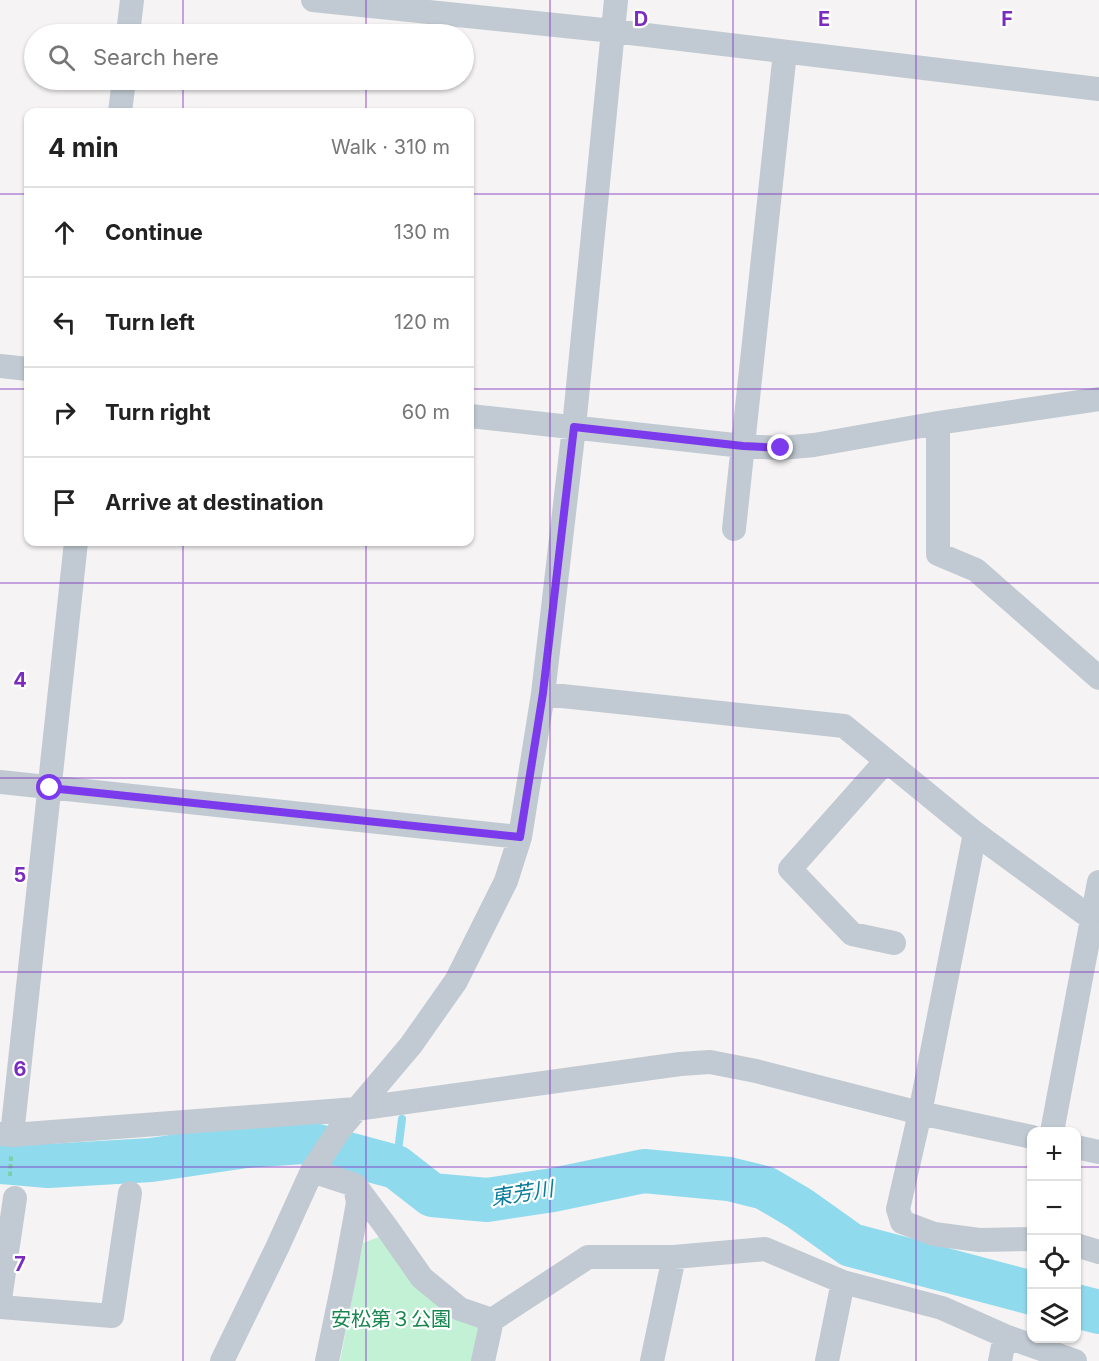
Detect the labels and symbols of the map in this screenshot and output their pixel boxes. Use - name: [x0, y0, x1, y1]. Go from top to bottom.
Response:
- text: D: [634, 7, 648, 31]
- text: E: [818, 7, 830, 31]
- text: F: [1001, 7, 1013, 31]
- route end: [767, 434, 793, 460]
- text: 4: [13, 668, 27, 692]
- route start: [36, 774, 62, 800]
- text: 5: [14, 863, 26, 887]
- text: 6: [14, 1057, 27, 1081]
- water label: 東芳川: [489, 1175, 557, 1210]
- text: 7: [14, 1252, 26, 1276]
- park label: 安松第３公園: [331, 1307, 451, 1331]

